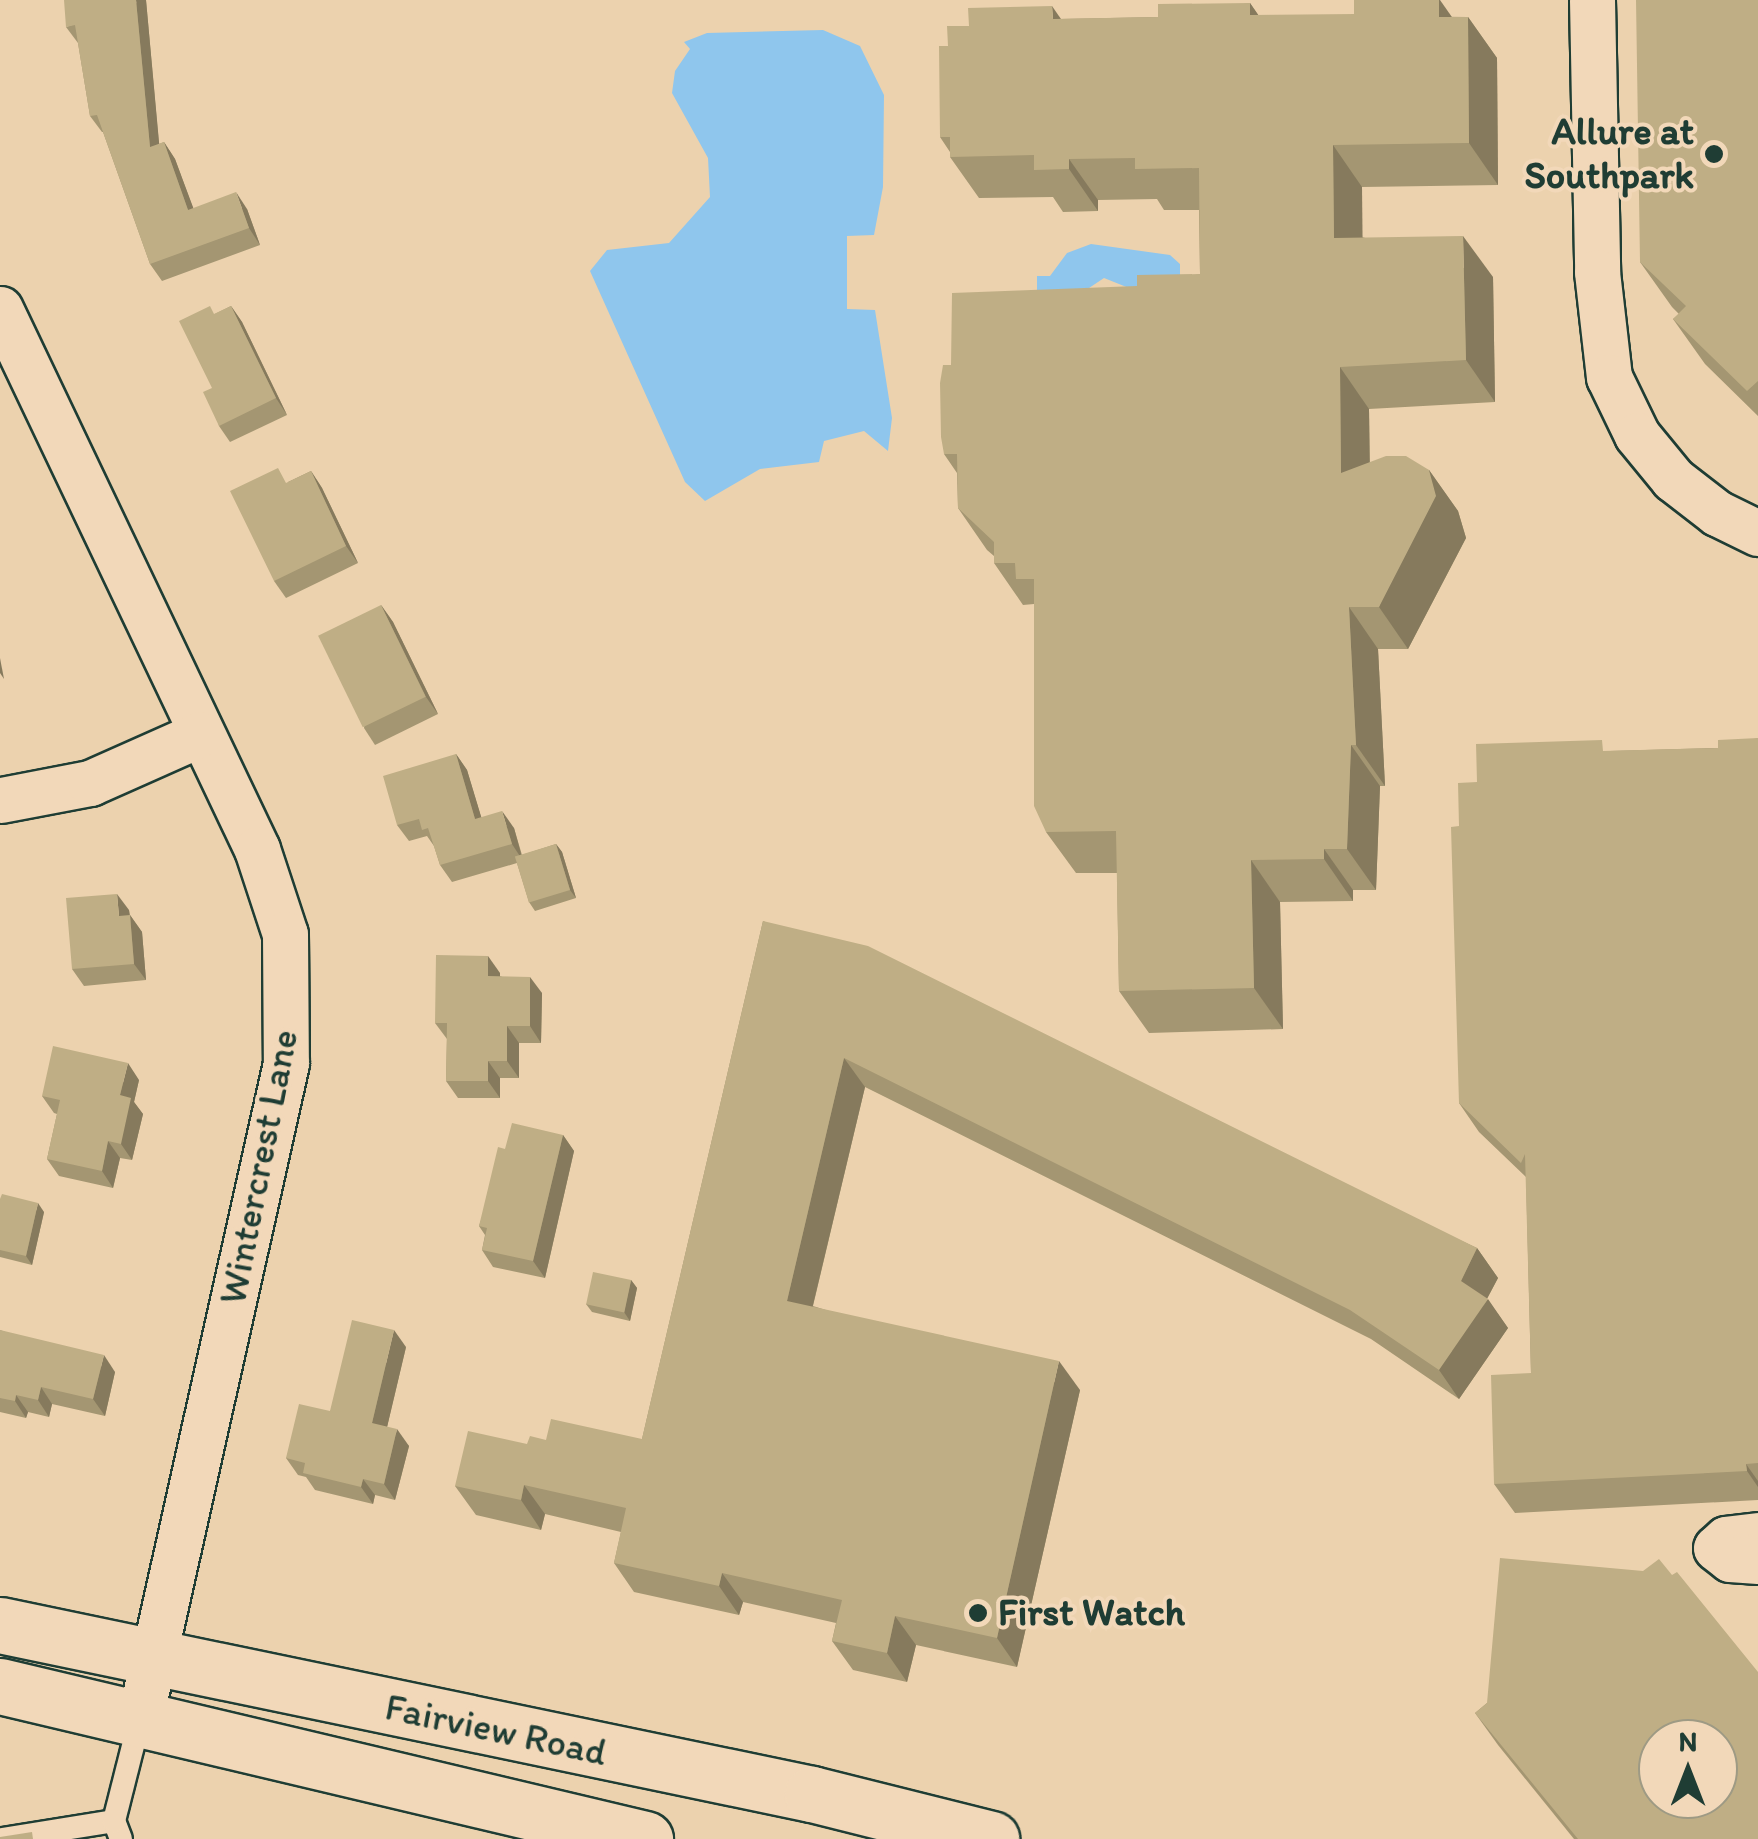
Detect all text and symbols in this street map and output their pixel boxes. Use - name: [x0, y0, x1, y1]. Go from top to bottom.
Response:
- place label: Allure at Southpark: [1524, 109, 1694, 198]
- marker: Allure at Southpark: [1703, 143, 1725, 165]
- street label: Wintercrest Lane: [210, 1025, 308, 1309]
- place label: First Watch: [998, 1590, 1185, 1636]
- marker: First Watch: [967, 1602, 989, 1624]
- street label: Fairview Road: [381, 1684, 611, 1776]
- north arrow: [1638, 1719, 1738, 1819]
- text: N: [1679, 1724, 1697, 1758]

